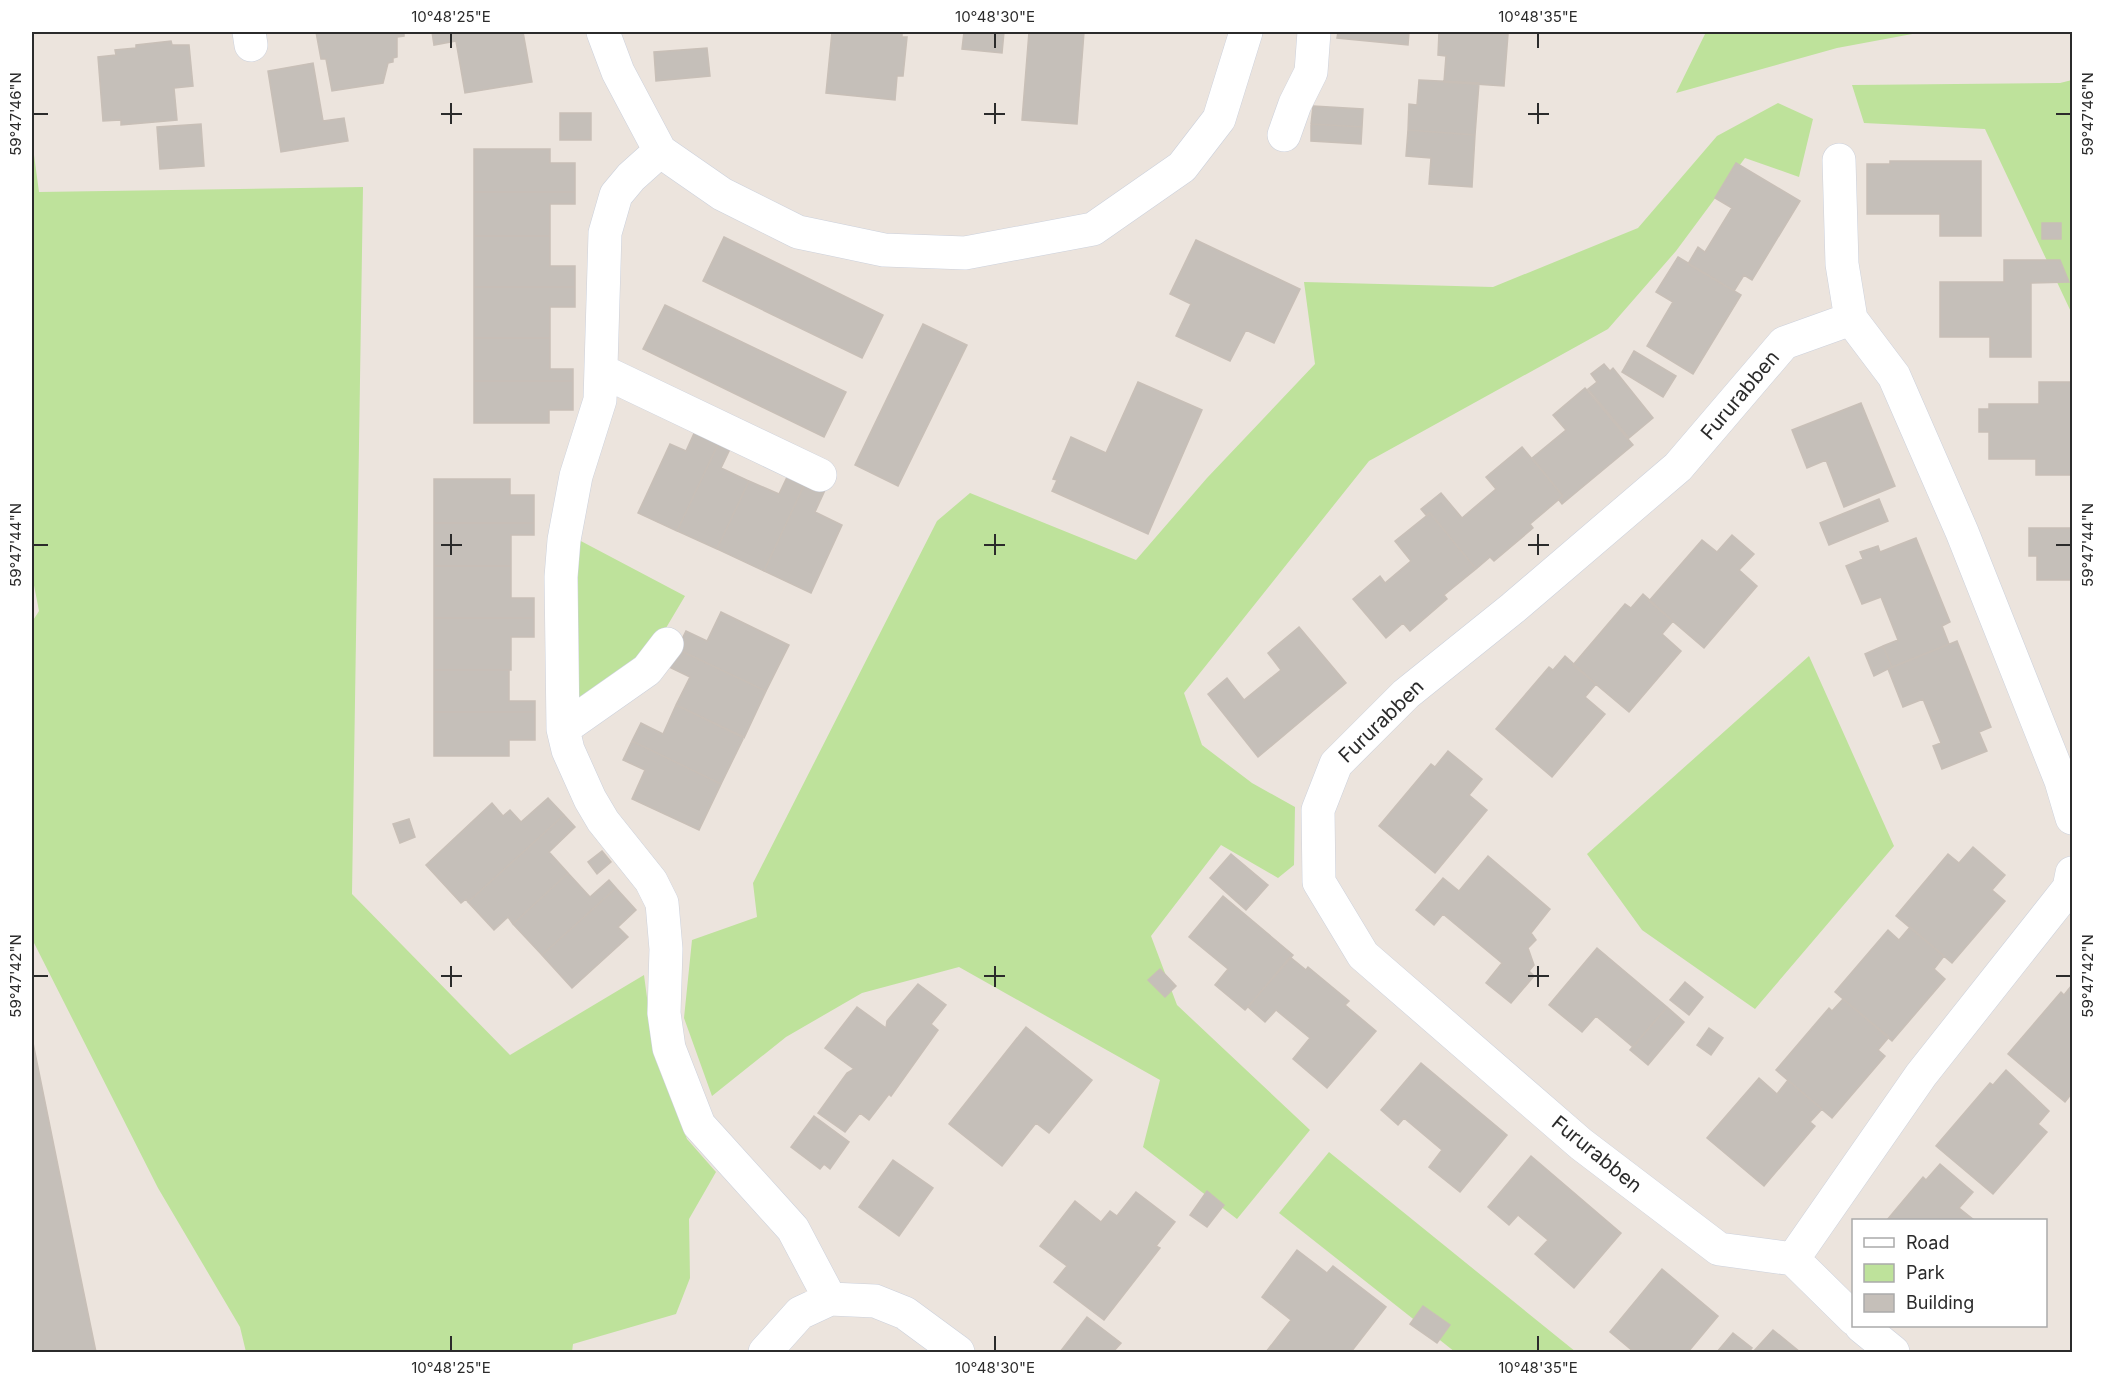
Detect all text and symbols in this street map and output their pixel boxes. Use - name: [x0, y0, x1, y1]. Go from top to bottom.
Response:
- text: 10°48'25"E: [411, 7, 491, 26]
- text: 10°48'30"E: [955, 7, 1035, 26]
- text: 10°48'35"E: [1498, 7, 1578, 26]
- text: 59°47'46"N: [6, 72, 25, 156]
- text: 59°47'46"N: [2078, 72, 2097, 156]
- street label: Fururabben: [1696, 346, 1784, 444]
- text: 59°47'44"N: [6, 503, 25, 587]
- text: 59°47'44"N: [2078, 503, 2097, 587]
- street label: Fururabben: [1333, 674, 1429, 768]
- text: 59°47'42"N: [6, 934, 25, 1018]
- text: 59°47'42"N: [2078, 934, 2097, 1018]
- street label: Fururabben: [1547, 1110, 1647, 1198]
- legend: [1852, 1219, 2047, 1327]
- text: Road: [1906, 1232, 1949, 1253]
- text: Park: [1906, 1262, 1945, 1283]
- text: Building: [1906, 1292, 1974, 1313]
- text: 10°48'25"E: [411, 1358, 491, 1377]
- text: 10°48'30"E: [955, 1358, 1035, 1377]
- text: 10°48'35"E: [1498, 1358, 1578, 1377]

